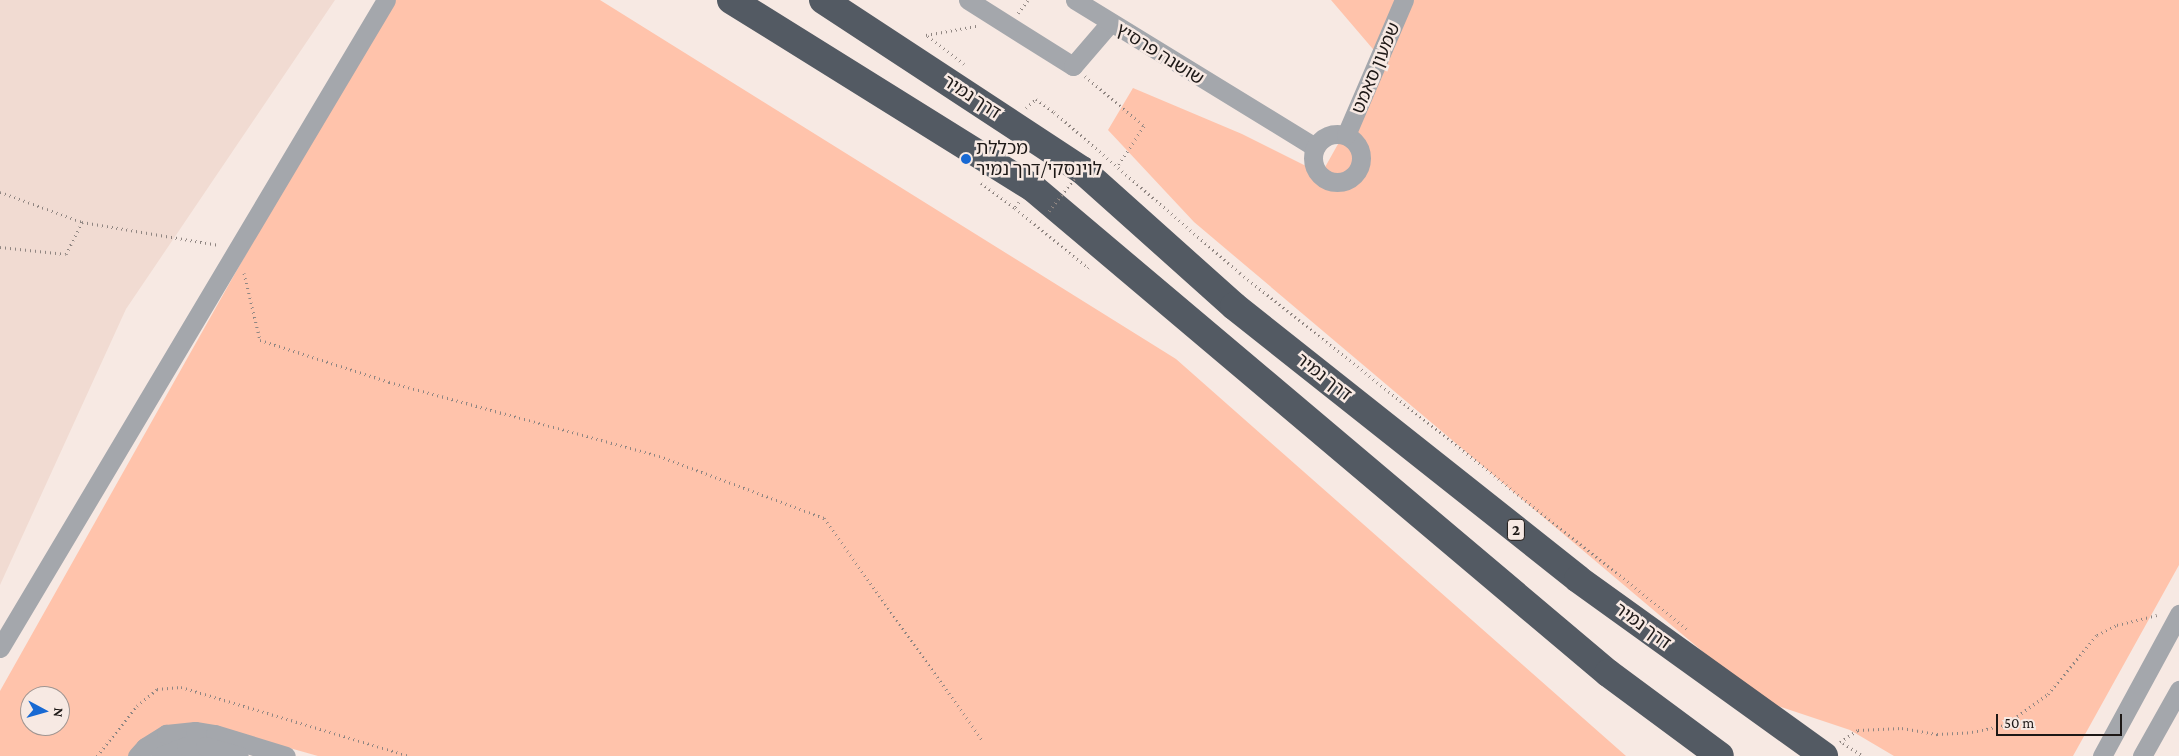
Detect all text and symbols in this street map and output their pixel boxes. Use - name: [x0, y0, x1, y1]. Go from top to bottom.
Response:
- street label: שושנה פרסיץ: [1112, 18, 1208, 90]
- street label: שמעון סאמט: [1347, 19, 1405, 117]
- street label: דרך נמיר: [939, 70, 1005, 124]
- place label: מכללת לוינסקי/דרך נמיר: [976, 138, 1102, 180]
- marker: מכללת לוינסקי/דרך נמיר: [960, 153, 972, 165]
- street label: דרך נמיר: [1292, 349, 1356, 405]
- road number: 2: [1506, 516, 1526, 544]
- street label: דרך נמיר: [1611, 598, 1675, 654]
- north arrow: [20, 686, 70, 736]
- scale bar: [1999, 704, 2125, 736]
- text: N: [50, 707, 67, 718]
- text: 50 m: [2004, 715, 2034, 731]

